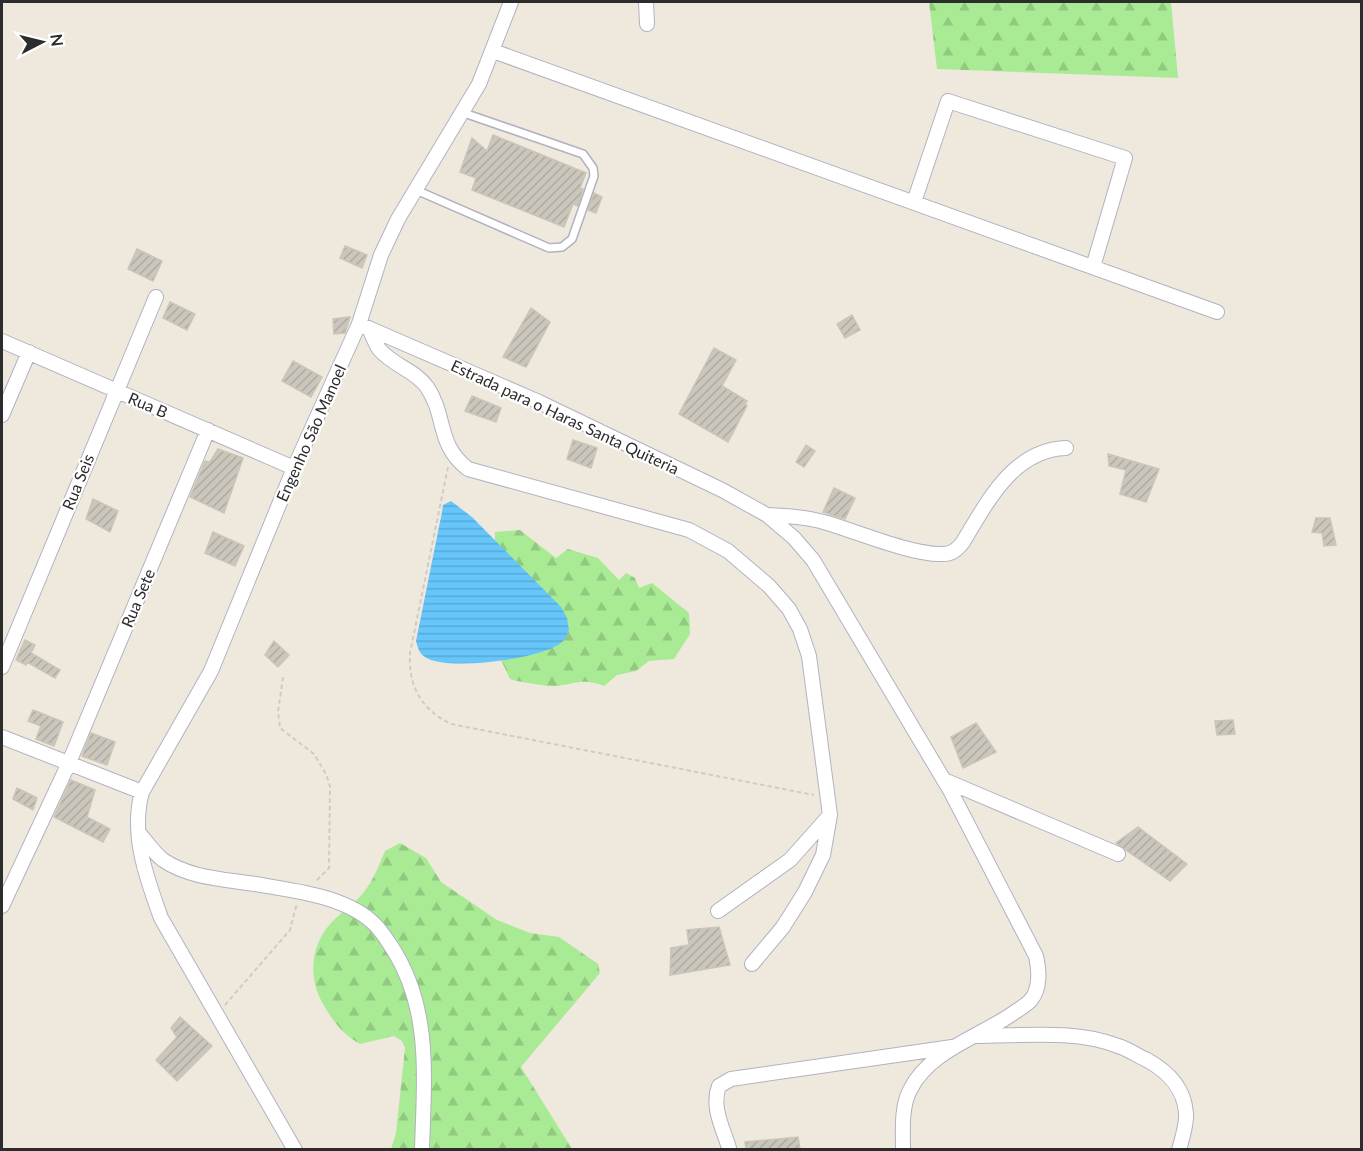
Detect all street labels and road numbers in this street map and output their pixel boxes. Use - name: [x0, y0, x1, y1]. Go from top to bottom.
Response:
- street label: Estrada para o Haras Santa Quiteria: [448, 355, 682, 478]
- street label: Engenho São Manoel: [272, 361, 349, 504]
- street label: Rua B: [126, 388, 171, 421]
- street label: Rua Seis: [58, 451, 97, 512]
- street label: Rua Sete: [117, 566, 158, 630]

